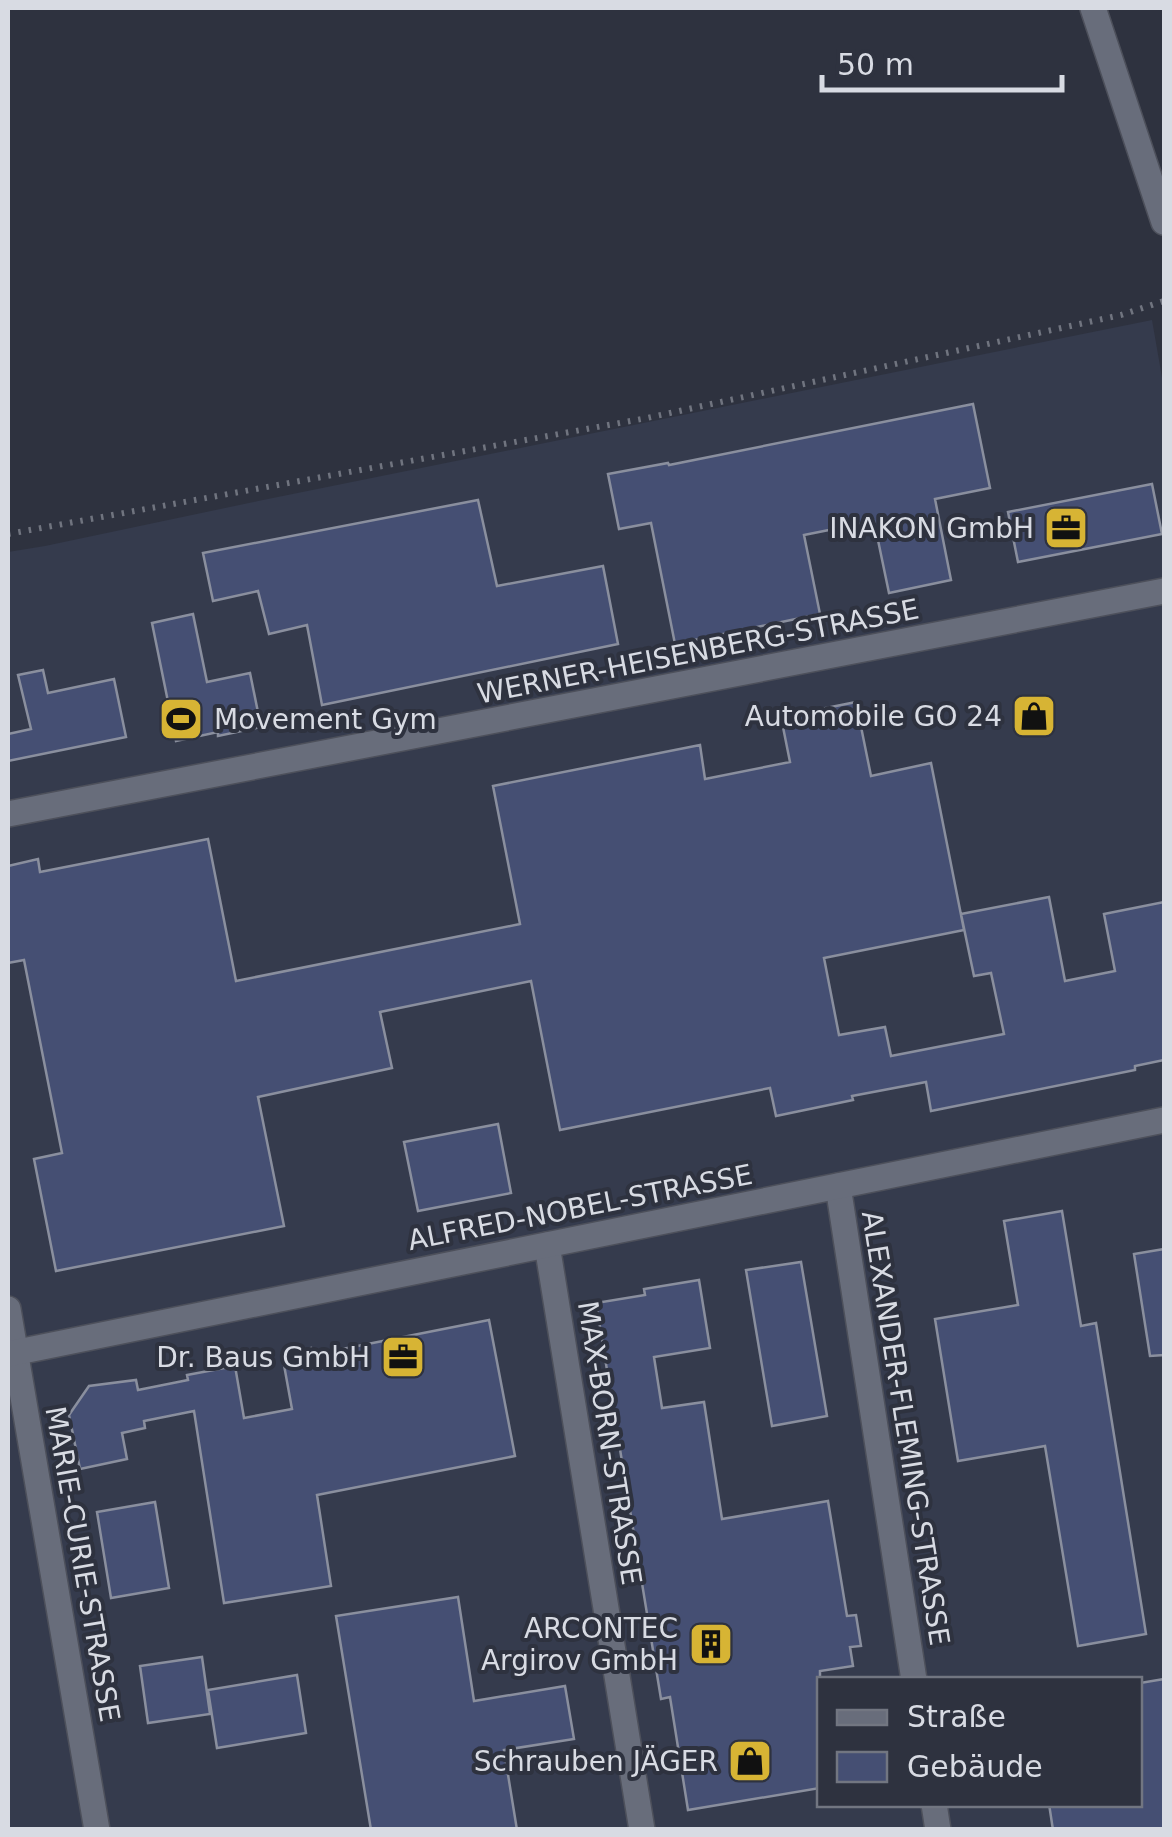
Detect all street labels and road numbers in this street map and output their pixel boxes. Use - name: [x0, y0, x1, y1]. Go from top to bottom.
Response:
- street label: WERNER-HEISENBERG-STRASSE: [475, 592, 922, 711]
- street label: ALFRED-NOBEL-STRASSE: [405, 1158, 755, 1257]
- street label: ALEXANDER-FLEMING-STRASSE: [855, 1208, 956, 1648]
- street label: MAX-BORN-STRASSE: [571, 1299, 648, 1587]
- street label: MARIE-CURIE-STRASSE: [38, 1404, 127, 1725]

